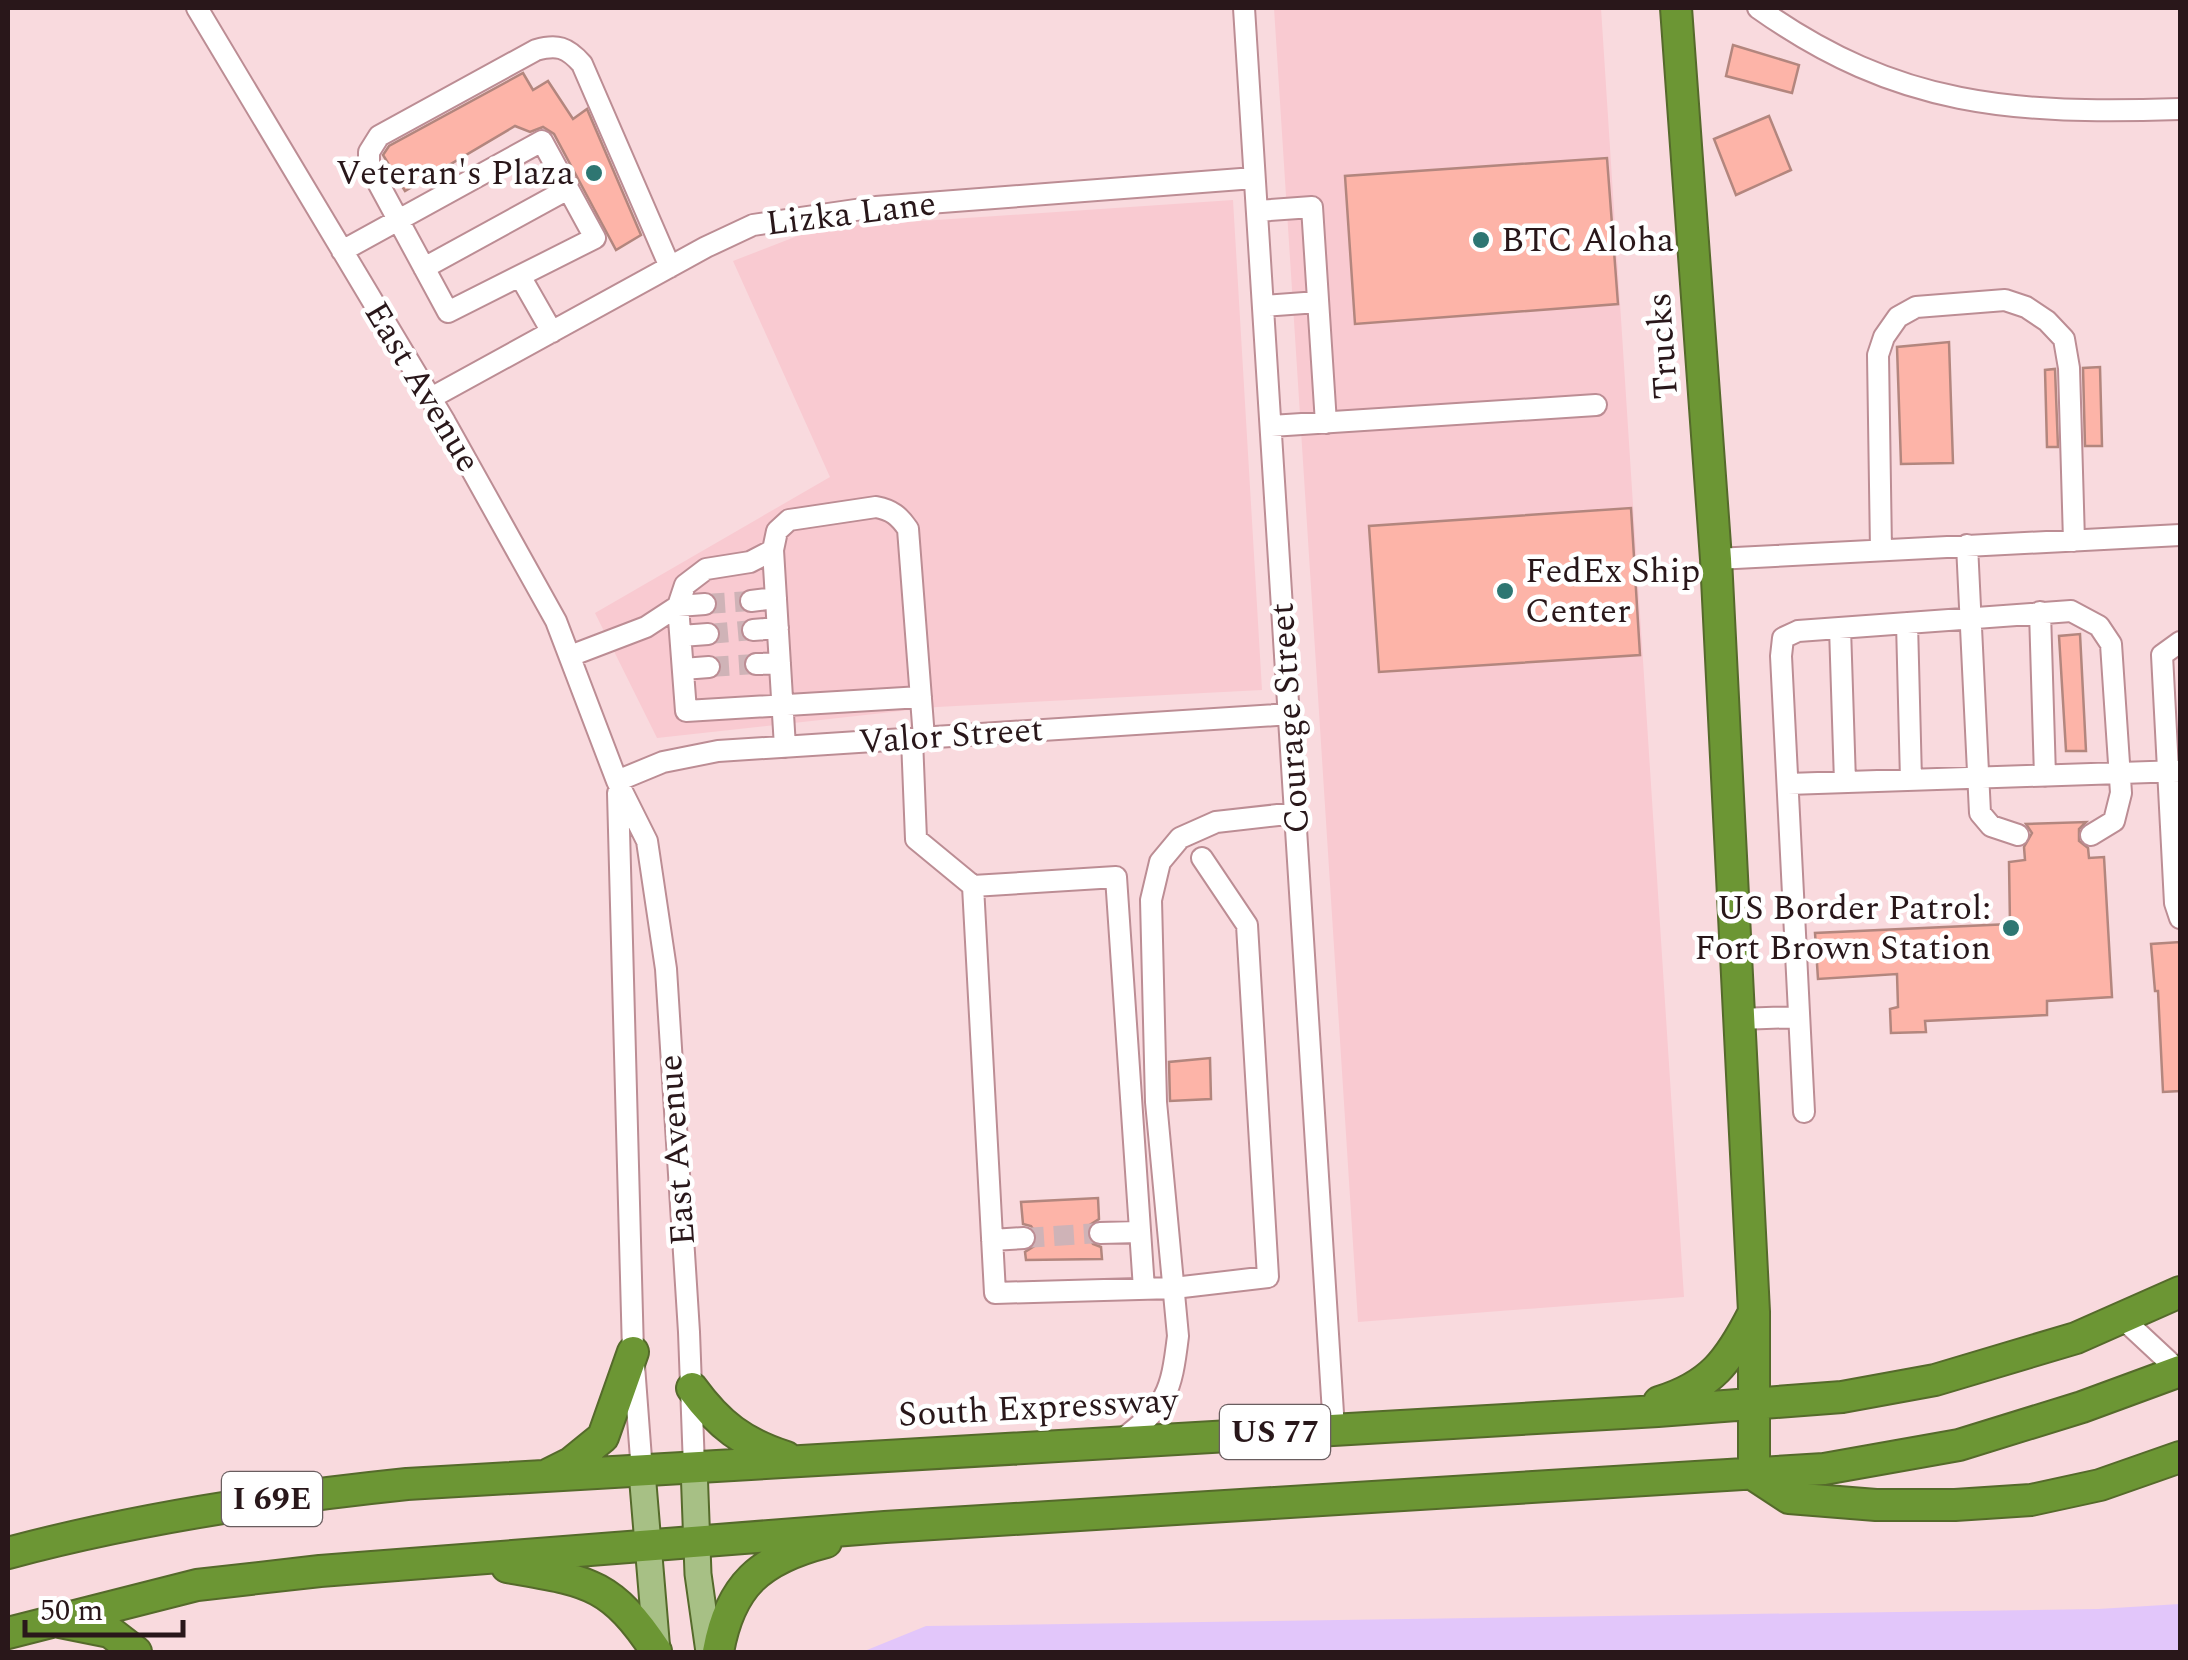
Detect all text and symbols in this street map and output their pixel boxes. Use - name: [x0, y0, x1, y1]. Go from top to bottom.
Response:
- place label: Veteran's Plaza: [336, 147, 574, 200]
- marker: Veteran's Plaza: [583, 162, 605, 184]
- street label: Lizka Lane: [763, 177, 939, 251]
- place label: BTC Aloha: [1501, 214, 1674, 267]
- marker: BTC Aloha: [1470, 229, 1492, 251]
- street label: East Avenue: [350, 291, 494, 483]
- street label: Trucks: [1633, 291, 1693, 401]
- place label: FedEx Ship Center: [1525, 545, 1700, 638]
- marker: FedEx Ship Center: [1494, 580, 1516, 602]
- street label: Courage Street: [1255, 601, 1325, 835]
- street label: Valor Street: [857, 703, 1045, 769]
- place label: US Border Patrol: Fort Brown Station: [1694, 882, 1991, 975]
- marker: US Border Patrol: Fort Brown Station: [2000, 917, 2022, 939]
- street label: East Avenue: [644, 1053, 710, 1247]
- street label: South Expressway: [897, 1374, 1180, 1442]
- road number: US 77: [1220, 1405, 1330, 1459]
- road number: I 69E: [222, 1472, 322, 1526]
- scale bar: [25, 1575, 182, 1637]
- text: 50 m: [40, 1588, 103, 1634]

